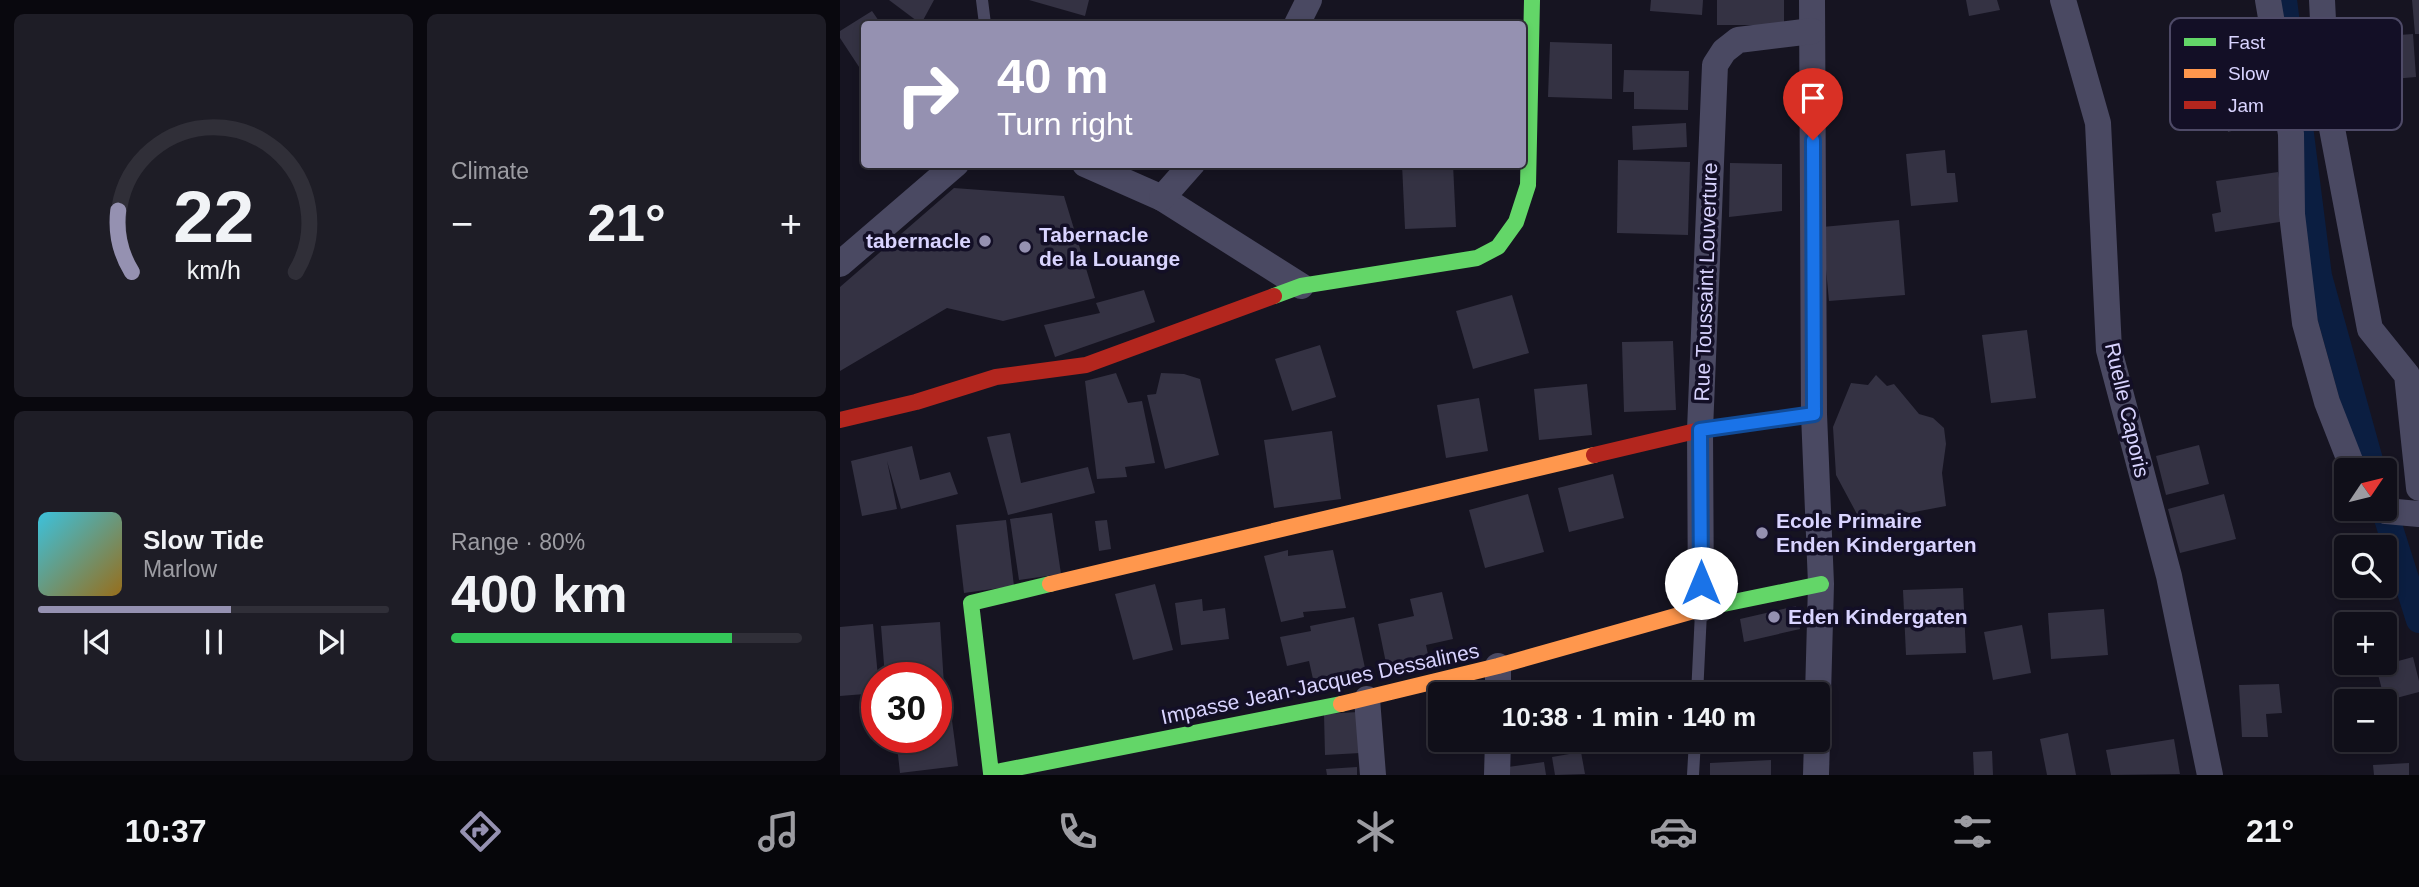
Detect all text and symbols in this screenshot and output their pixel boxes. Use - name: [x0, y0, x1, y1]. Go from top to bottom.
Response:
- legend: [2170, 18, 2402, 130]
- text: Fast: [2228, 32, 2266, 53]
- icon: right: [882, 49, 973, 140]
- text: 40 m: [997, 49, 1109, 103]
- text: Slow: [2228, 63, 2269, 84]
- pin: [1783, 68, 1843, 140]
- icon: arrive: [1794, 79, 1832, 117]
- text: Jam: [2228, 95, 2264, 116]
- text: Turn right: [997, 106, 1133, 142]
- text: Climate: [451, 158, 529, 184]
- street label: Rue Toussaint Louverture: [1690, 162, 1721, 402]
- text: 22: [173, 176, 254, 257]
- text: 21°: [587, 194, 666, 252]
- text: −: [451, 203, 473, 245]
- text: +: [780, 203, 802, 245]
- place label: Tabernacle de la Louange: [1039, 223, 1180, 270]
- place label: tabernacle: [866, 229, 971, 252]
- marker: tabernacle: [977, 233, 993, 249]
- marker: Tabernacle de la Louange: [1017, 239, 1033, 255]
- text: km/h: [186, 255, 241, 283]
- street label: Ruelle Caporis: [2101, 340, 2154, 480]
- north arrow: [2334, 458, 2398, 522]
- map controls: [2334, 458, 2397, 752]
- place label: Ecole Primaire Enden Kindergarten: [1776, 509, 1977, 556]
- text: Slow Tide: [143, 525, 264, 555]
- marker: Ecole Primaire Enden Kindergarten: [1754, 525, 1770, 541]
- text: Range · 80%: [451, 529, 585, 555]
- button: search: [2334, 535, 2397, 598]
- position arrow: [1664, 546, 1738, 620]
- text: Marlow: [143, 556, 217, 582]
- text: 400 km: [451, 565, 627, 623]
- place label: Eden Kindergaten: [1788, 605, 1968, 628]
- marker: Eden Kindergaten: [1766, 609, 1782, 625]
- button: +: [2334, 612, 2397, 675]
- icon: previous: [78, 623, 116, 661]
- icon: pause: [195, 623, 233, 661]
- icon: next: [312, 623, 350, 661]
- street label: Impasse Jean-Jacques Dessalines: [1159, 639, 1481, 728]
- speed limit sign: 30: [861, 662, 952, 753]
- button: −: [2334, 689, 2397, 752]
- text: 10:38 · 1 min · 140 m: [1502, 702, 1756, 732]
- icon: directions: [456, 807, 505, 856]
- icon: music: [754, 807, 803, 856]
- icon: phone: [1053, 807, 1102, 856]
- icon: climate: [1351, 807, 1400, 856]
- icon: car: [1649, 807, 1698, 856]
- icon: filters: [1948, 807, 1997, 856]
- text: 10:37: [125, 813, 207, 849]
- text: 21°: [2246, 813, 2294, 849]

